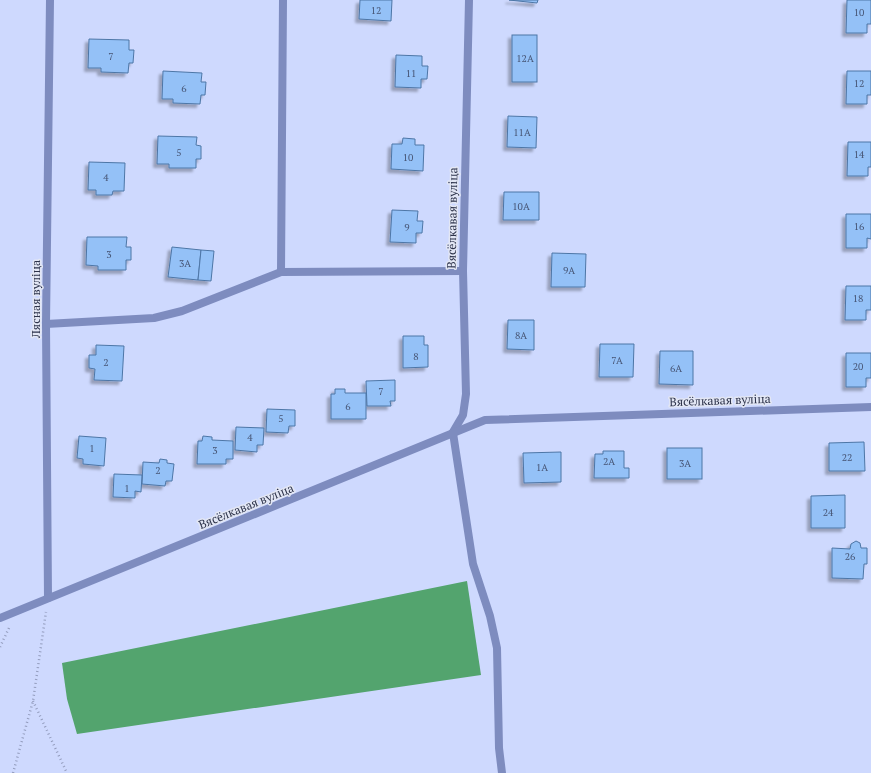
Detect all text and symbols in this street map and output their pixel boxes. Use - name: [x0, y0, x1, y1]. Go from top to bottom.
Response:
- house number: 12: [371, 4, 381, 17]
- house number: 10: [854, 6, 864, 19]
- house number: 7: [108, 50, 114, 63]
- house number: 12А: [516, 52, 534, 65]
- house number: 11: [406, 67, 416, 80]
- house number: 12: [854, 77, 864, 90]
- house number: 6: [181, 82, 187, 95]
- house number: 11А: [513, 126, 531, 139]
- house number: 5: [176, 146, 182, 159]
- house number: 14: [854, 148, 865, 161]
- house number: 10: [403, 151, 413, 164]
- street label: Вясёлкавая вуліца: [444, 167, 460, 269]
- house number: 4: [103, 171, 109, 184]
- house number: 10А: [512, 200, 530, 213]
- house number: 16: [854, 220, 865, 233]
- house number: 9: [404, 221, 410, 234]
- house number: 3: [106, 248, 112, 261]
- house number: 3А: [179, 257, 191, 270]
- street label: Лясная вуліца: [28, 260, 43, 339]
- house number: 9А: [563, 264, 575, 277]
- house number: 18: [853, 292, 863, 305]
- house number: 8А: [515, 329, 527, 342]
- house number: 8: [413, 350, 419, 363]
- house number: 7А: [611, 354, 623, 367]
- house number: 2: [103, 356, 109, 369]
- house number: 20: [853, 360, 863, 373]
- house number: 6А: [670, 362, 682, 375]
- house number: 7: [378, 385, 384, 398]
- street label: Вясёлкавая вуліца: [669, 391, 771, 409]
- house number: 6: [345, 400, 351, 413]
- house number: 5: [278, 412, 284, 425]
- house number: 4: [247, 431, 253, 444]
- house number: 1: [89, 442, 95, 455]
- house number: 3: [212, 444, 218, 457]
- house number: 22: [842, 451, 852, 464]
- house number: 2А: [603, 455, 615, 468]
- house number: 3А: [679, 457, 691, 470]
- house number: 1А: [536, 461, 548, 474]
- house number: 2: [155, 464, 161, 477]
- street label: Вясёлкавая вуліца: [196, 480, 296, 532]
- house number: 1: [124, 482, 130, 495]
- house number: 24: [823, 506, 834, 519]
- house number: 26: [845, 550, 856, 563]

